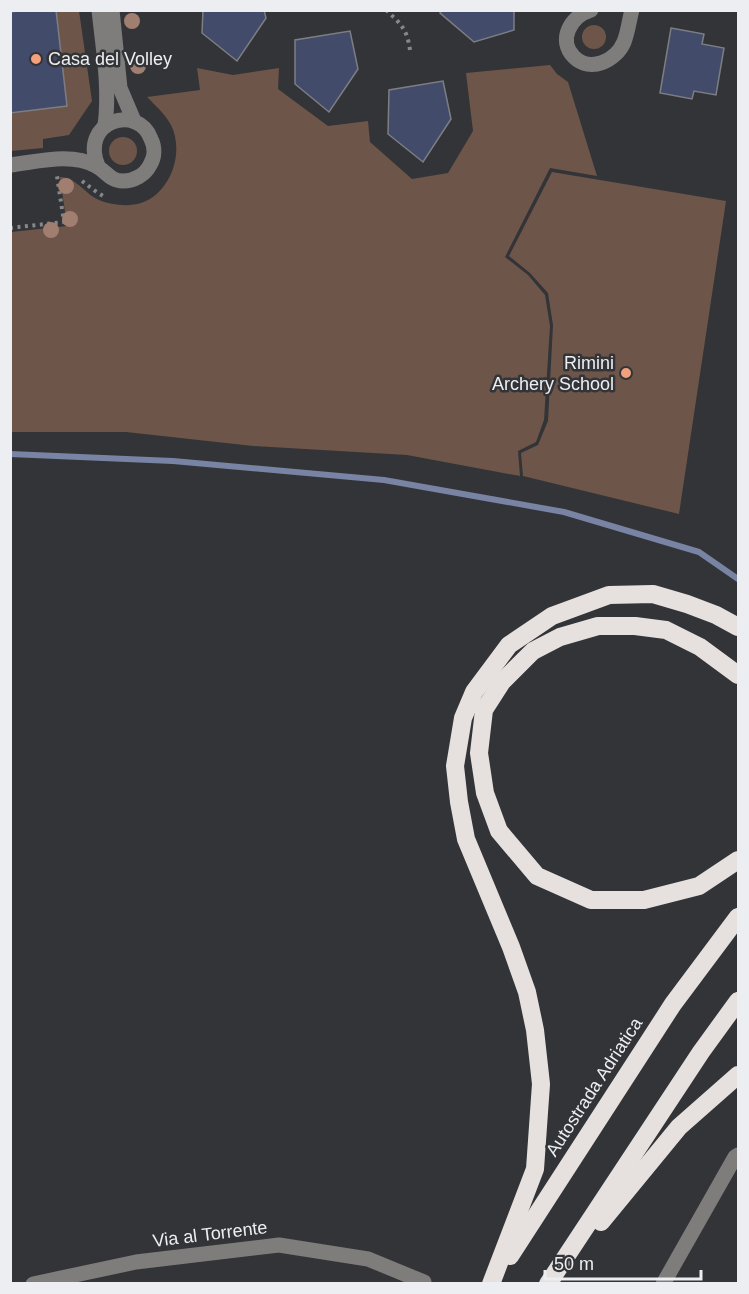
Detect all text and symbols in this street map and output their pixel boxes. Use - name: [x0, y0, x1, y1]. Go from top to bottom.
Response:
- place label: Casa del Volley: [48, 49, 172, 69]
- marker: Casa del Volley: [29, 52, 43, 66]
- place label: Rimini Archery School: [492, 353, 614, 394]
- marker: Rimini Archery School: [619, 366, 633, 380]
- street label: Autostrada Adriatica: [542, 1013, 647, 1160]
- street label: Via al Torrente: [152, 1217, 268, 1251]
- scale bar: [545, 1243, 701, 1281]
- text: 50 m: [554, 1254, 594, 1274]

